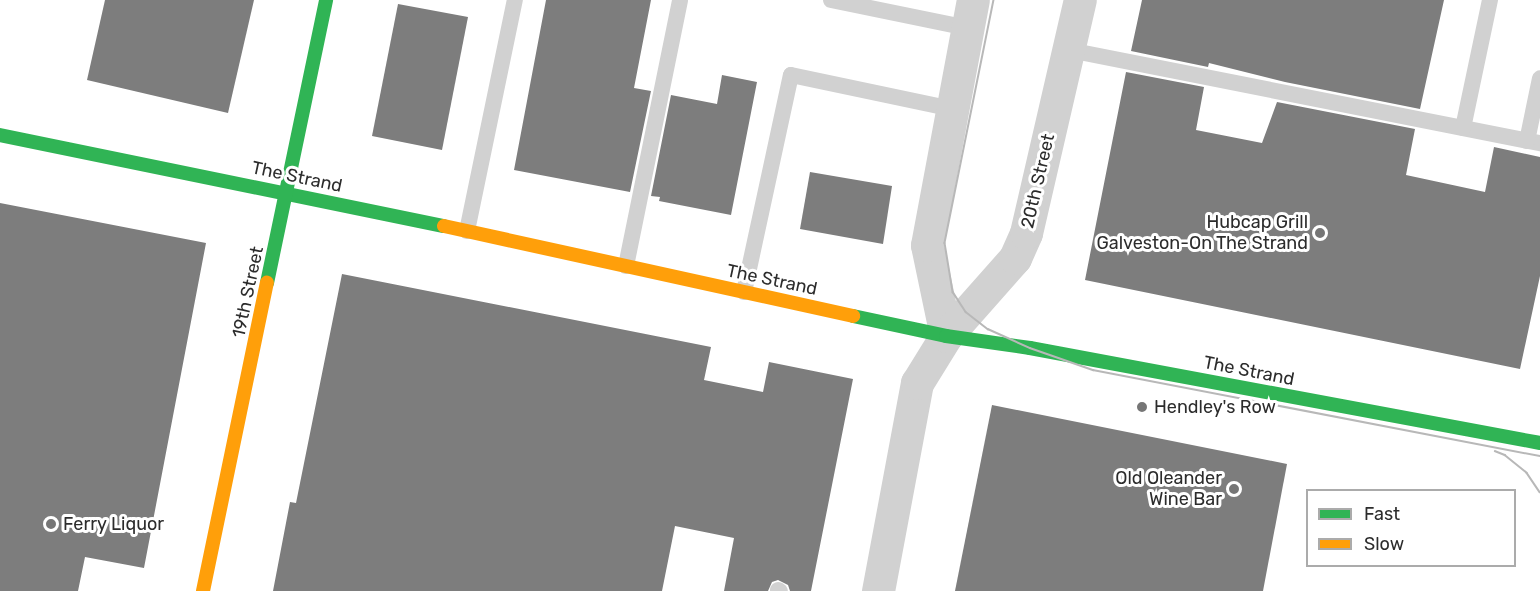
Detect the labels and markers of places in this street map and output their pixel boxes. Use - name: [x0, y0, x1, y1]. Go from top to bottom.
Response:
- place label: Hubcap Grill Galveston-On The Strand: [1096, 212, 1308, 254]
- marker: Hubcap Grill Galveston-On The Strand: [1313, 226, 1327, 240]
- place label: Hendley's Row: [1154, 396, 1276, 418]
- marker: Hendley's Row: [1135, 400, 1149, 414]
- place label: Old Oleander Wine Bar: [1115, 468, 1222, 510]
- marker: Old Oleander Wine Bar: [1227, 482, 1241, 496]
- place label: Ferry Liquor: [63, 513, 165, 535]
- marker: Ferry Liquor: [44, 517, 58, 531]

